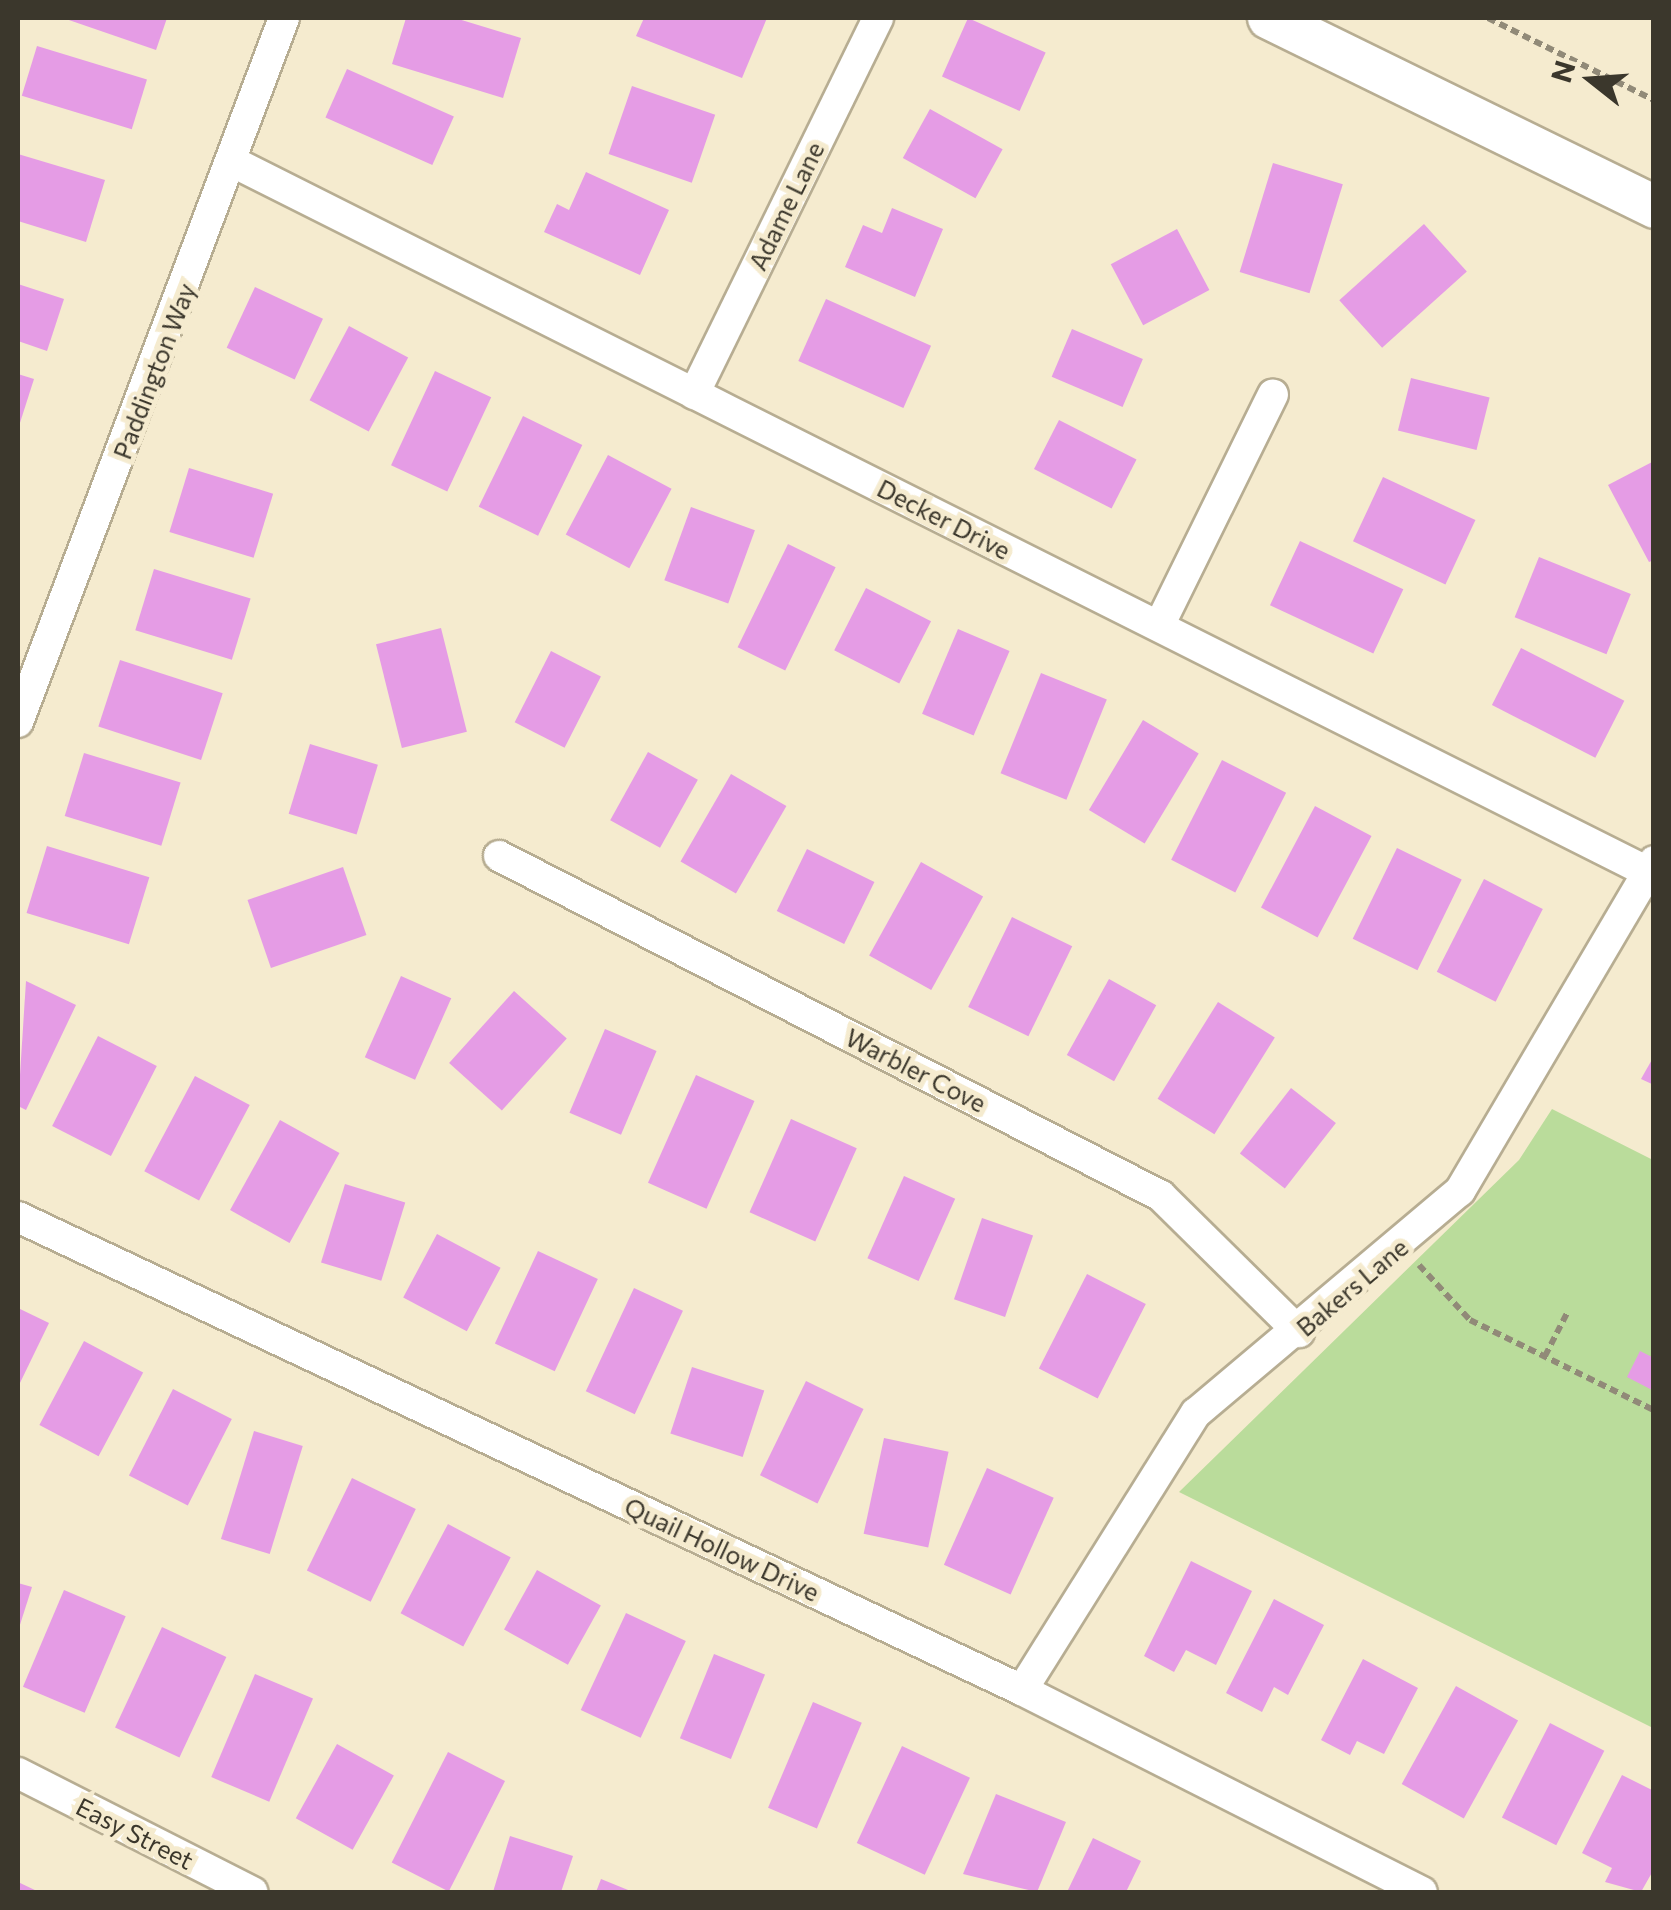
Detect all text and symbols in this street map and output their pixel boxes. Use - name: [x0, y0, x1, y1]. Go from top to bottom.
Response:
- north arrow: [1541, 30, 1641, 130]
- text: N: [1543, 56, 1582, 86]
- street label: Adame Lane: [742, 137, 830, 275]
- street label: Paddington Way: [107, 279, 201, 463]
- street label: Decker Drive: [872, 473, 1016, 565]
- street label: Warbler Cove: [841, 1022, 991, 1118]
- street label: Bakers Lane: [1290, 1232, 1414, 1342]
- street label: Quail Hollow Drive: [620, 1491, 824, 1607]
- street label: Easy Street: [71, 1791, 199, 1875]

